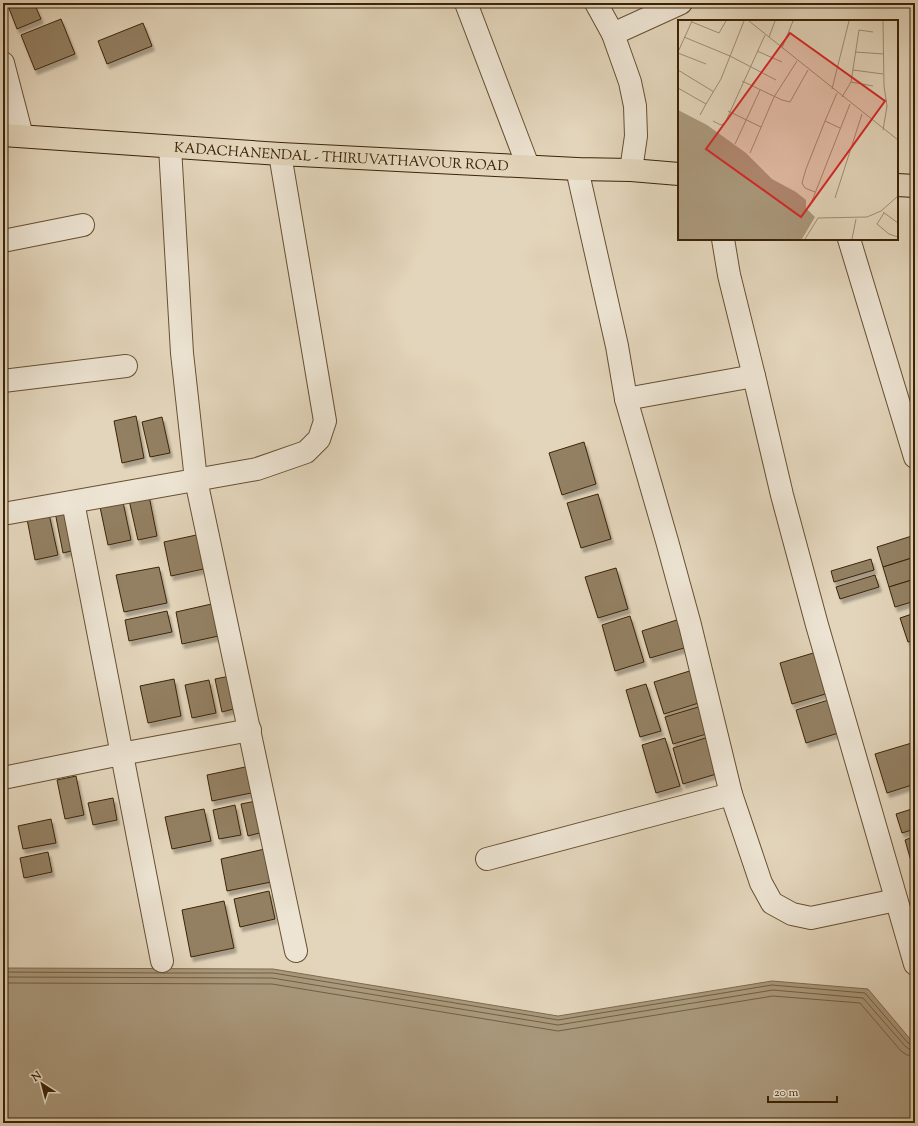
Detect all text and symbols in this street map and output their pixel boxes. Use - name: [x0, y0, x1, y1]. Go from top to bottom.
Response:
- inset map: [678, 20, 898, 240]
- street label: KADACHANENDAL - THIRUVATHAVOUR ROAD: [173, 139, 509, 178]
- north arrow: [22, 1064, 62, 1104]
- text: N: [28, 1068, 45, 1086]
- scale bar: [768, 1078, 837, 1104]
- text: 20 m: [774, 1084, 799, 1102]

